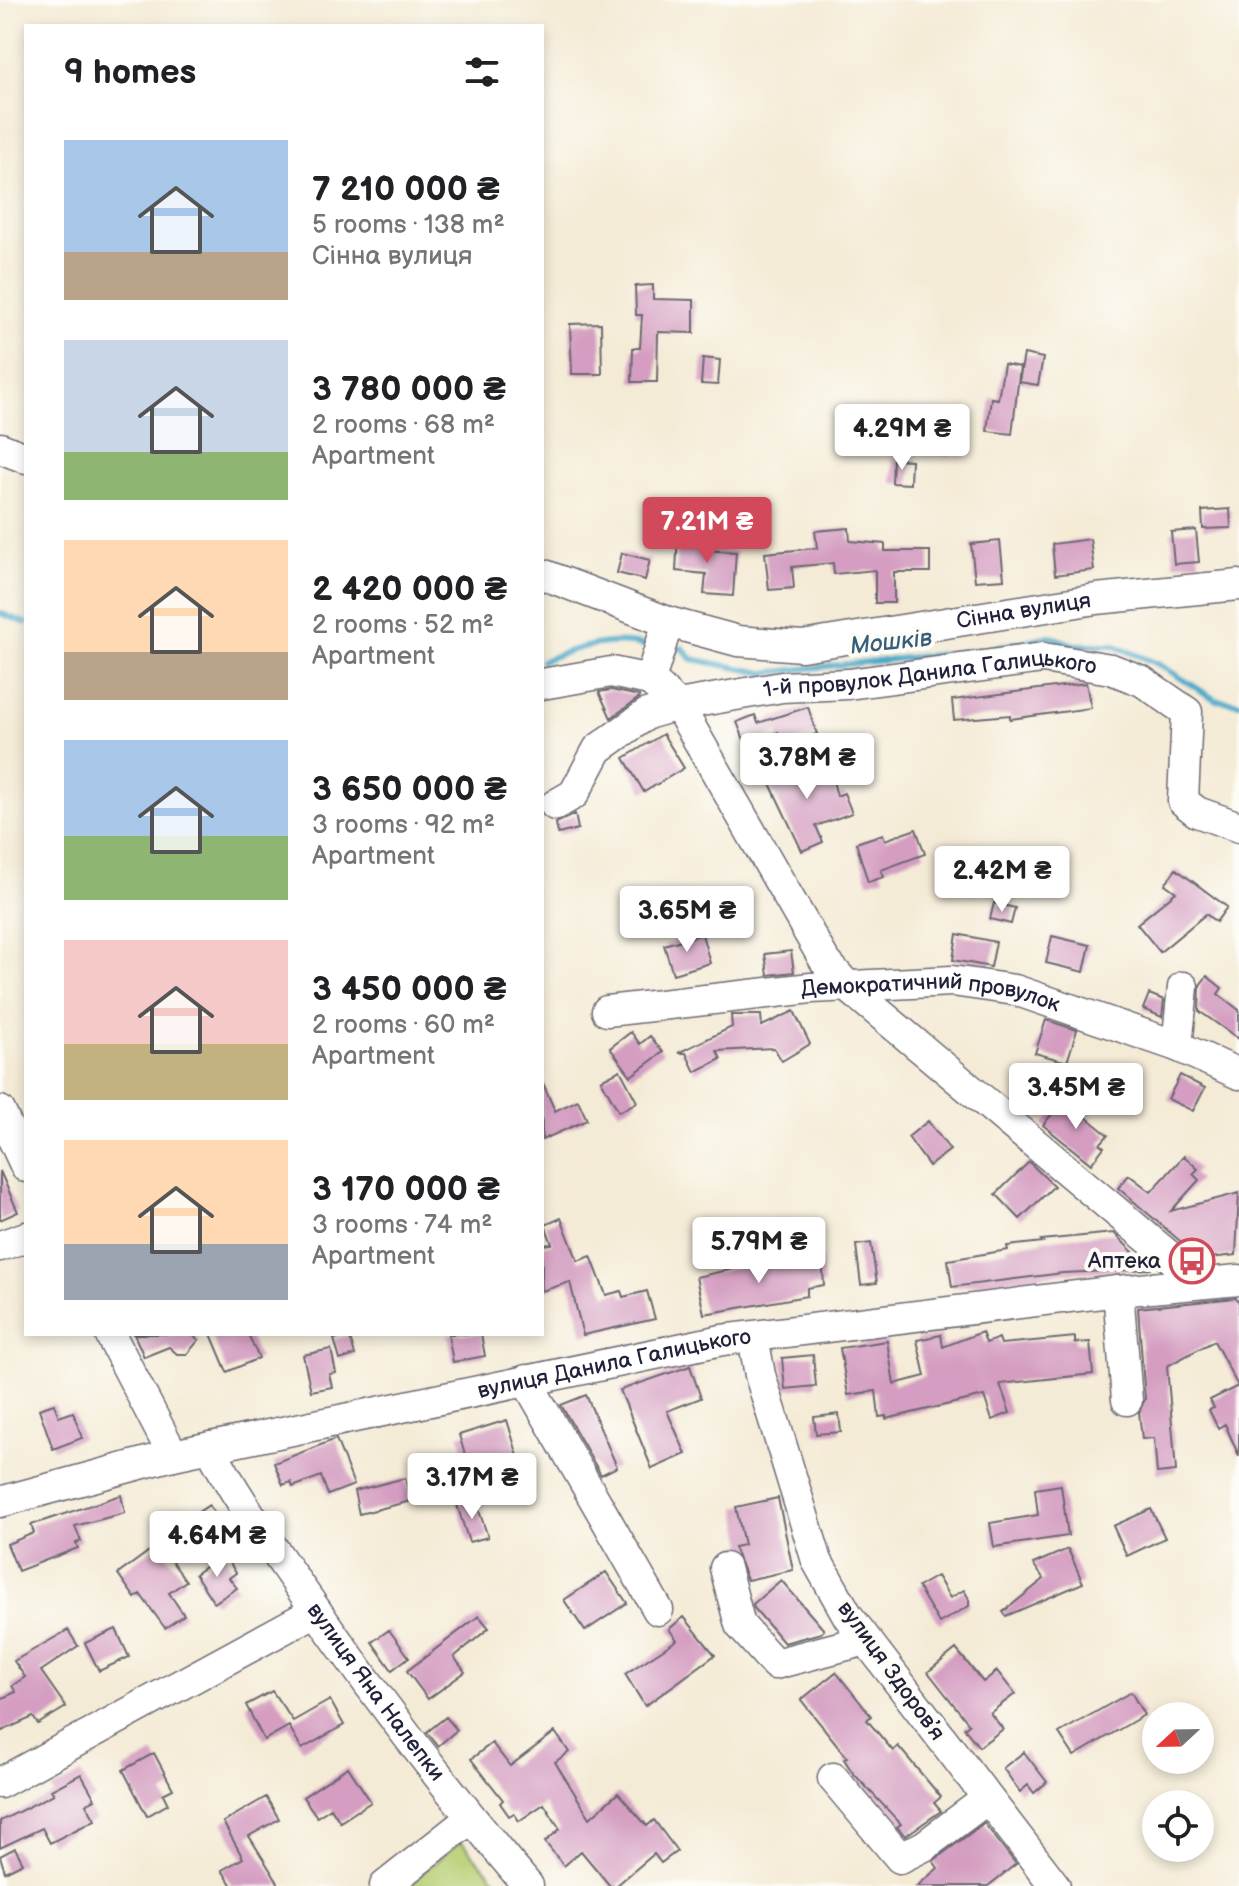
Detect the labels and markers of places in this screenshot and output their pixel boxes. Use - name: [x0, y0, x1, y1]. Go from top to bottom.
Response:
- pin: 4.29M ₴: [828, 404, 976, 472]
- pin: 7.21M ₴: [633, 497, 781, 565]
- pin: 3.78M ₴: [733, 733, 881, 801]
- pin: 2.42M ₴: [928, 846, 1076, 914]
- pin: 3.65M ₴: [613, 886, 761, 954]
- pin: 3.45M ₴: [1002, 1063, 1150, 1131]
- pin: 5.79M ₴: [685, 1217, 833, 1285]
- bus stop icon: Аптека: [1168, 1237, 1216, 1285]
- place label: Аптека: [1087, 1248, 1161, 1275]
- pin: 3.17M ₴: [398, 1453, 546, 1521]
- pin: 4.64M ₴: [143, 1511, 291, 1579]

